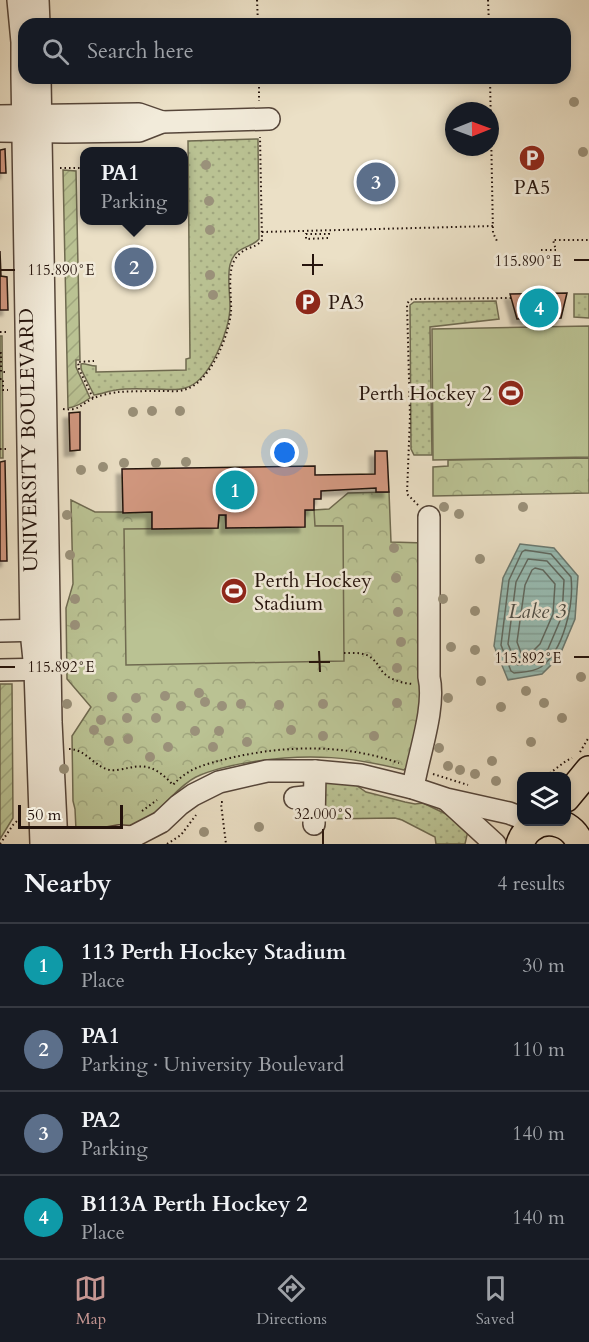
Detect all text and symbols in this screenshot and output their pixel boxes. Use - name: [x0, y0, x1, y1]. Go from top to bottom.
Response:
- search box: [18, 18, 571, 84]
- icon: search: [39, 35, 72, 68]
- text: Search here: [87, 36, 194, 66]
- north arrow: [445, 102, 499, 156]
- parking icon: PA5: [517, 143, 547, 173]
- popup: [80, 147, 188, 225]
- text: PA1: [101, 158, 140, 188]
- pin: 3: [356, 160, 395, 204]
- place label: PA5: [514, 174, 550, 201]
- text: Parking: [101, 188, 167, 215]
- pin: 2: [114, 244, 154, 290]
- text: 115.890°E: [495, 251, 561, 271]
- text: 115.890°E: [28, 260, 94, 280]
- pin: 4: [520, 286, 558, 330]
- parking icon: PA3: [293, 287, 323, 317]
- place label: PA3: [328, 289, 364, 316]
- street label: UNIVERSITY BOULEVARD: [13, 308, 44, 572]
- sports icon: Perth Hockey 2: [496, 378, 526, 408]
- place label: Perth Hockey 2: [359, 380, 492, 407]
- your location: [270, 438, 299, 467]
- pin: 1: [216, 468, 254, 512]
- place label: Perth Hockey Stadium: [254, 567, 372, 617]
- sports icon: Perth Hockey Stadium: [219, 576, 249, 606]
- water label: Lake 3: [508, 597, 566, 626]
- text: 115.892°E: [495, 648, 561, 668]
- text: 115.892°E: [28, 657, 94, 677]
- map controls: [517, 772, 571, 826]
- button: layers: [517, 772, 571, 826]
- scale bar: [18, 802, 123, 830]
- text: 50 m: [27, 804, 61, 826]
- text: 32.000°S: [294, 804, 352, 824]
- text: Nearby: [24, 866, 112, 901]
- text: 4 results: [497, 870, 565, 897]
- text: 113 Perth Hockey Stadium: [81, 937, 346, 967]
- text: 1: [38, 952, 49, 979]
- text: 30 m: [522, 952, 565, 979]
- text: Place: [81, 967, 125, 994]
- text: PA1: [81, 1021, 120, 1051]
- text: 2: [38, 1036, 49, 1063]
- text: 110 m: [512, 1036, 565, 1063]
- text: Parking · University Boulevard: [81, 1051, 344, 1078]
- text: PA2: [81, 1105, 120, 1135]
- text: 3: [38, 1120, 49, 1147]
- text: 140 m: [512, 1120, 565, 1147]
- text: Parking: [81, 1135, 148, 1162]
- text: B113A Perth Hockey 2: [81, 1189, 308, 1219]
- text: 4: [38, 1204, 49, 1231]
- text: 140 m: [512, 1204, 565, 1231]
- text: Place: [81, 1219, 125, 1246]
- tab: Map: [74, 1272, 107, 1330]
- tab: Directions: [256, 1272, 327, 1330]
- tab: Saved: [476, 1272, 515, 1330]

